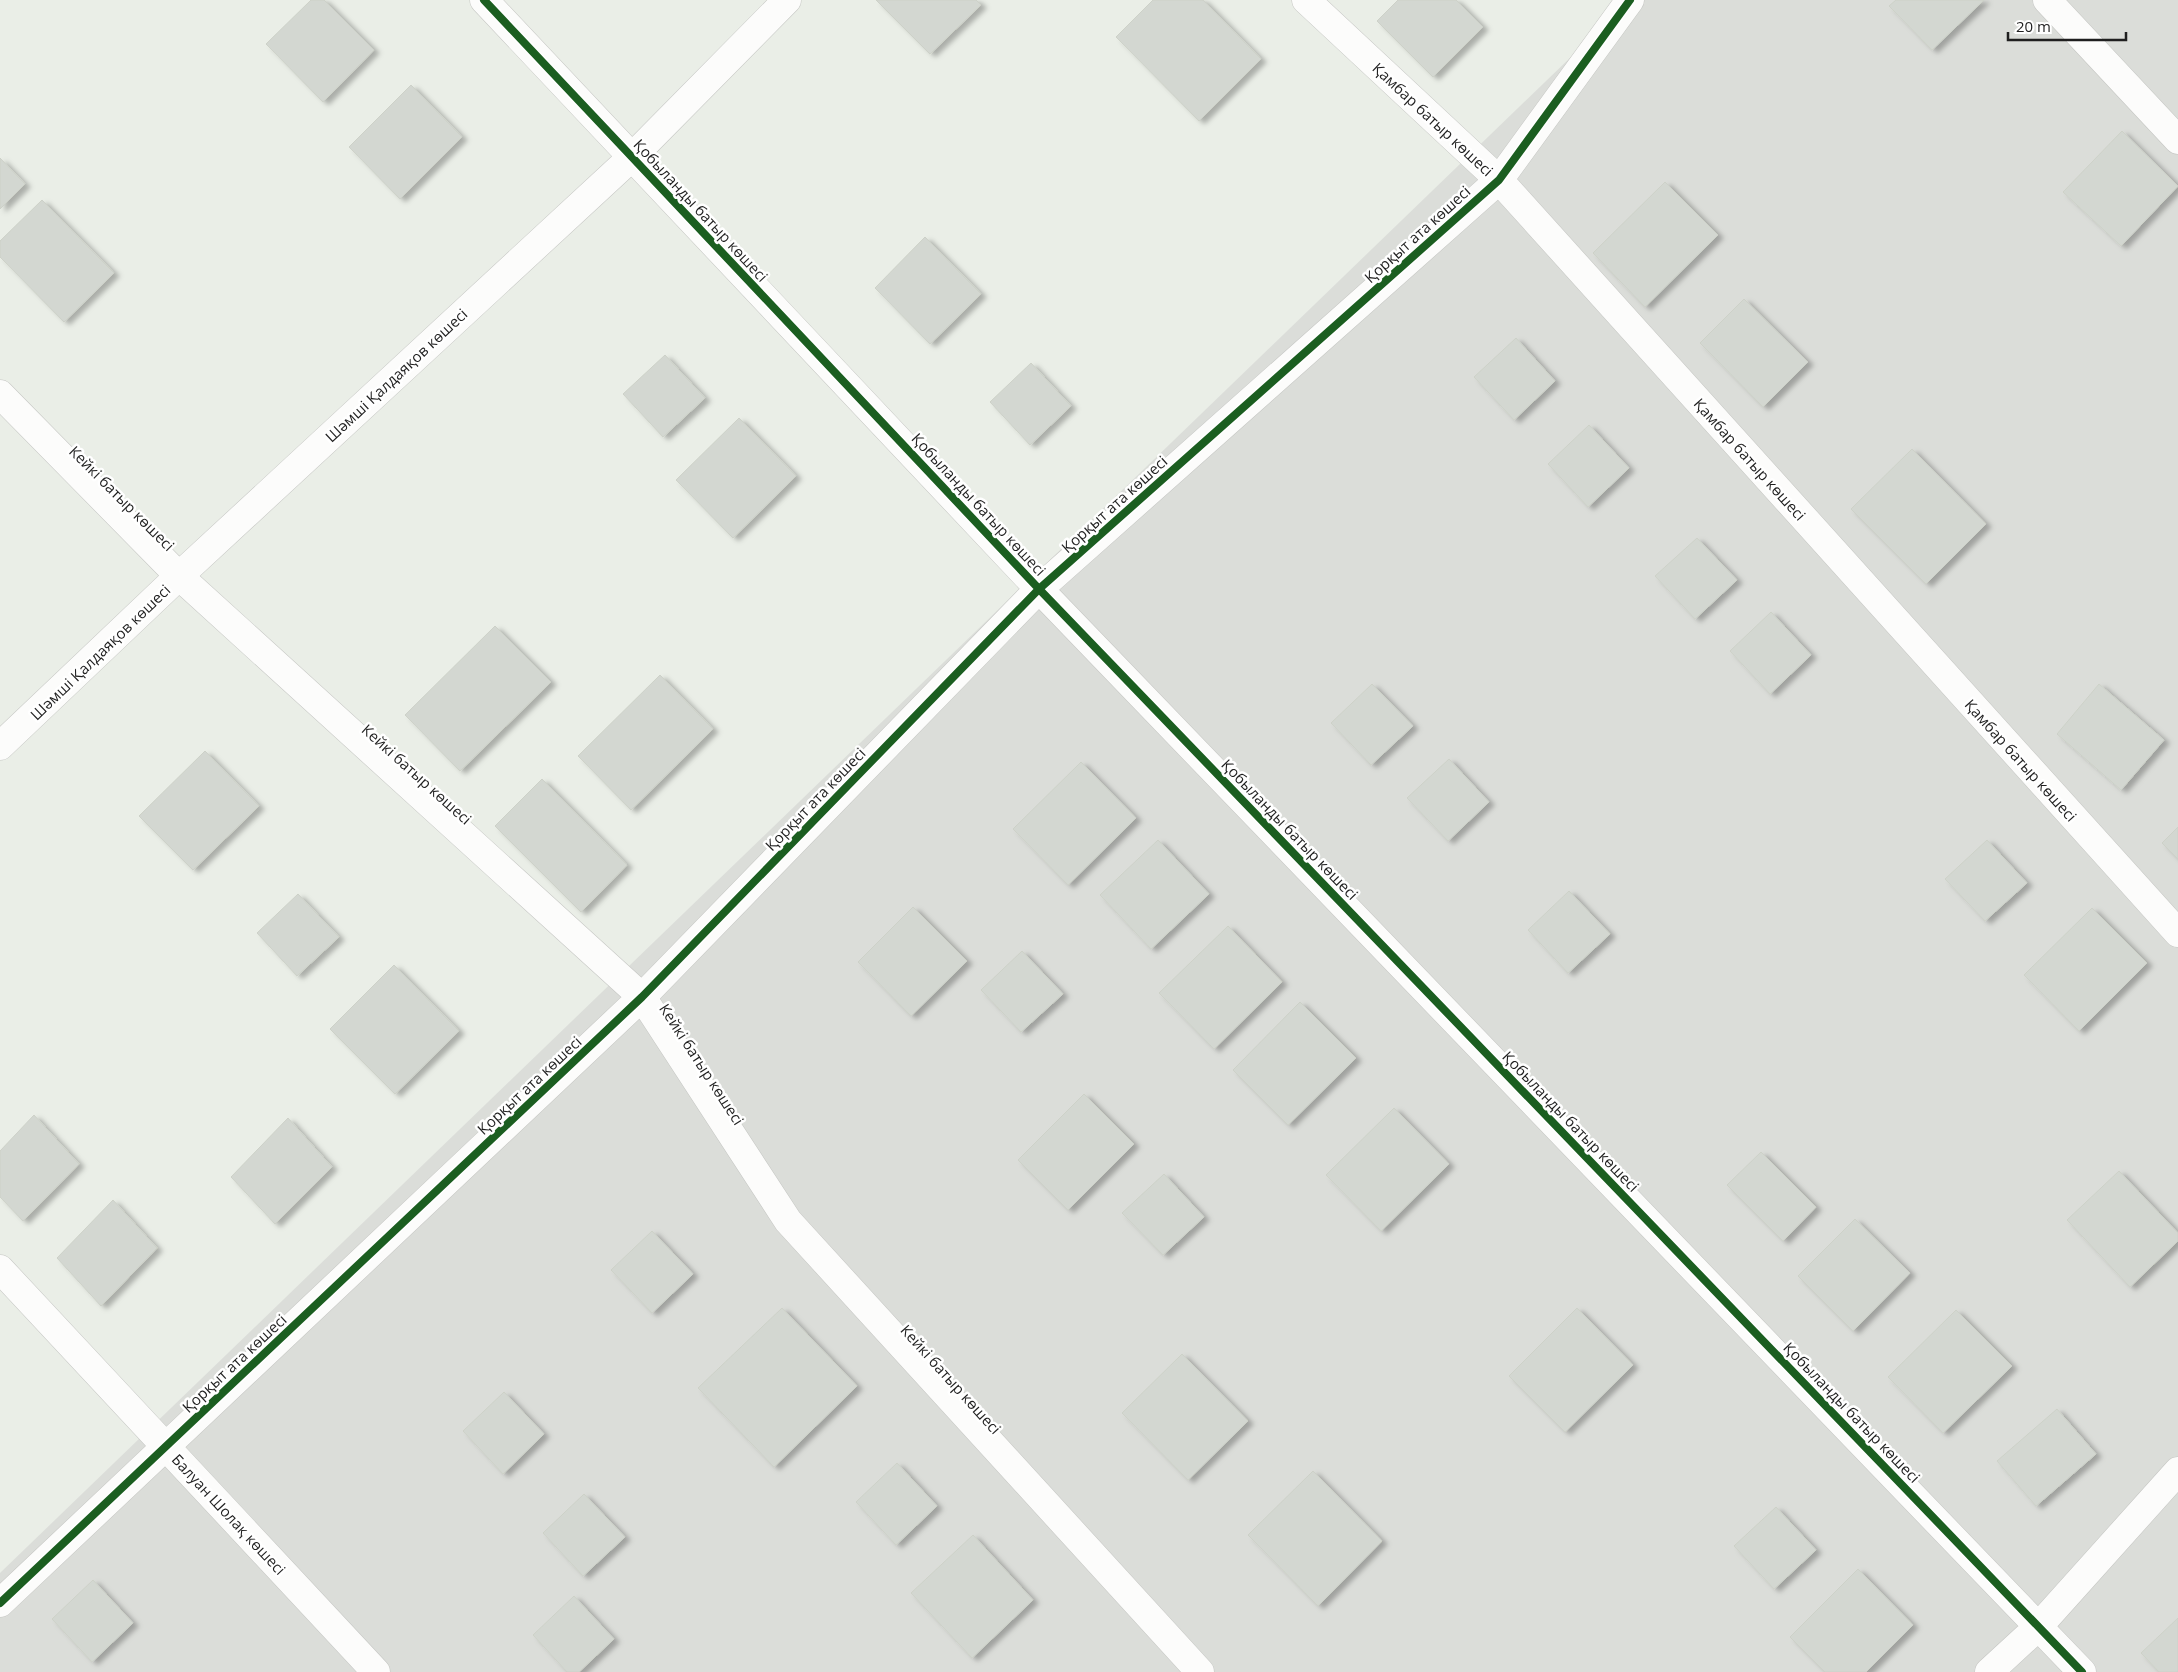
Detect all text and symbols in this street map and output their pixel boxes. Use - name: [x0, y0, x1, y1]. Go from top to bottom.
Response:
- scale bar: [2008, 10, 2126, 42]
- text: 20 m: [2016, 16, 2051, 36]
- street label: Қамбар батыр көшесі: [1368, 58, 1498, 180]
- street label: Қобыланды батыр көшесі: [629, 134, 773, 286]
- street label: Қорқыт ата көшесі: [1360, 181, 1474, 287]
- street label: Шәмші Қалдаяқов көшесі: [321, 304, 471, 446]
- street label: Қамбар батыр көшесі: [1690, 394, 1810, 524]
- street label: Қобыланды батыр көшесі: [907, 428, 1051, 580]
- street label: Кейкі батыр көшесі: [65, 441, 179, 555]
- street label: Қорқыт ата көшесі: [1057, 451, 1171, 557]
- street label: Шәмші Қалдаяқов көшесі: [26, 580, 174, 724]
- street label: Қамбар батыр көшесі: [1961, 695, 2081, 825]
- street label: Кейкі батыр көшесі: [358, 719, 476, 829]
- street label: Қорқыт ата көшесі: [761, 743, 869, 855]
- street label: Қобыланды батыр көшесі: [1217, 754, 1363, 904]
- street label: Кейкі батыр көшесі: [655, 999, 749, 1129]
- street label: Қорқыт ата көшесі: [472, 1031, 586, 1139]
- street label: Қобыланды батыр көшесі: [1498, 1046, 1644, 1196]
- street label: Қорқыт ата көшесі: [177, 1309, 291, 1417]
- street label: Кейкі батыр көшесі: [896, 1320, 1006, 1438]
- street label: Қобыланды батыр көшесі: [1779, 1337, 1925, 1487]
- street label: Балуан Шолақ көшесі: [168, 1449, 290, 1579]

